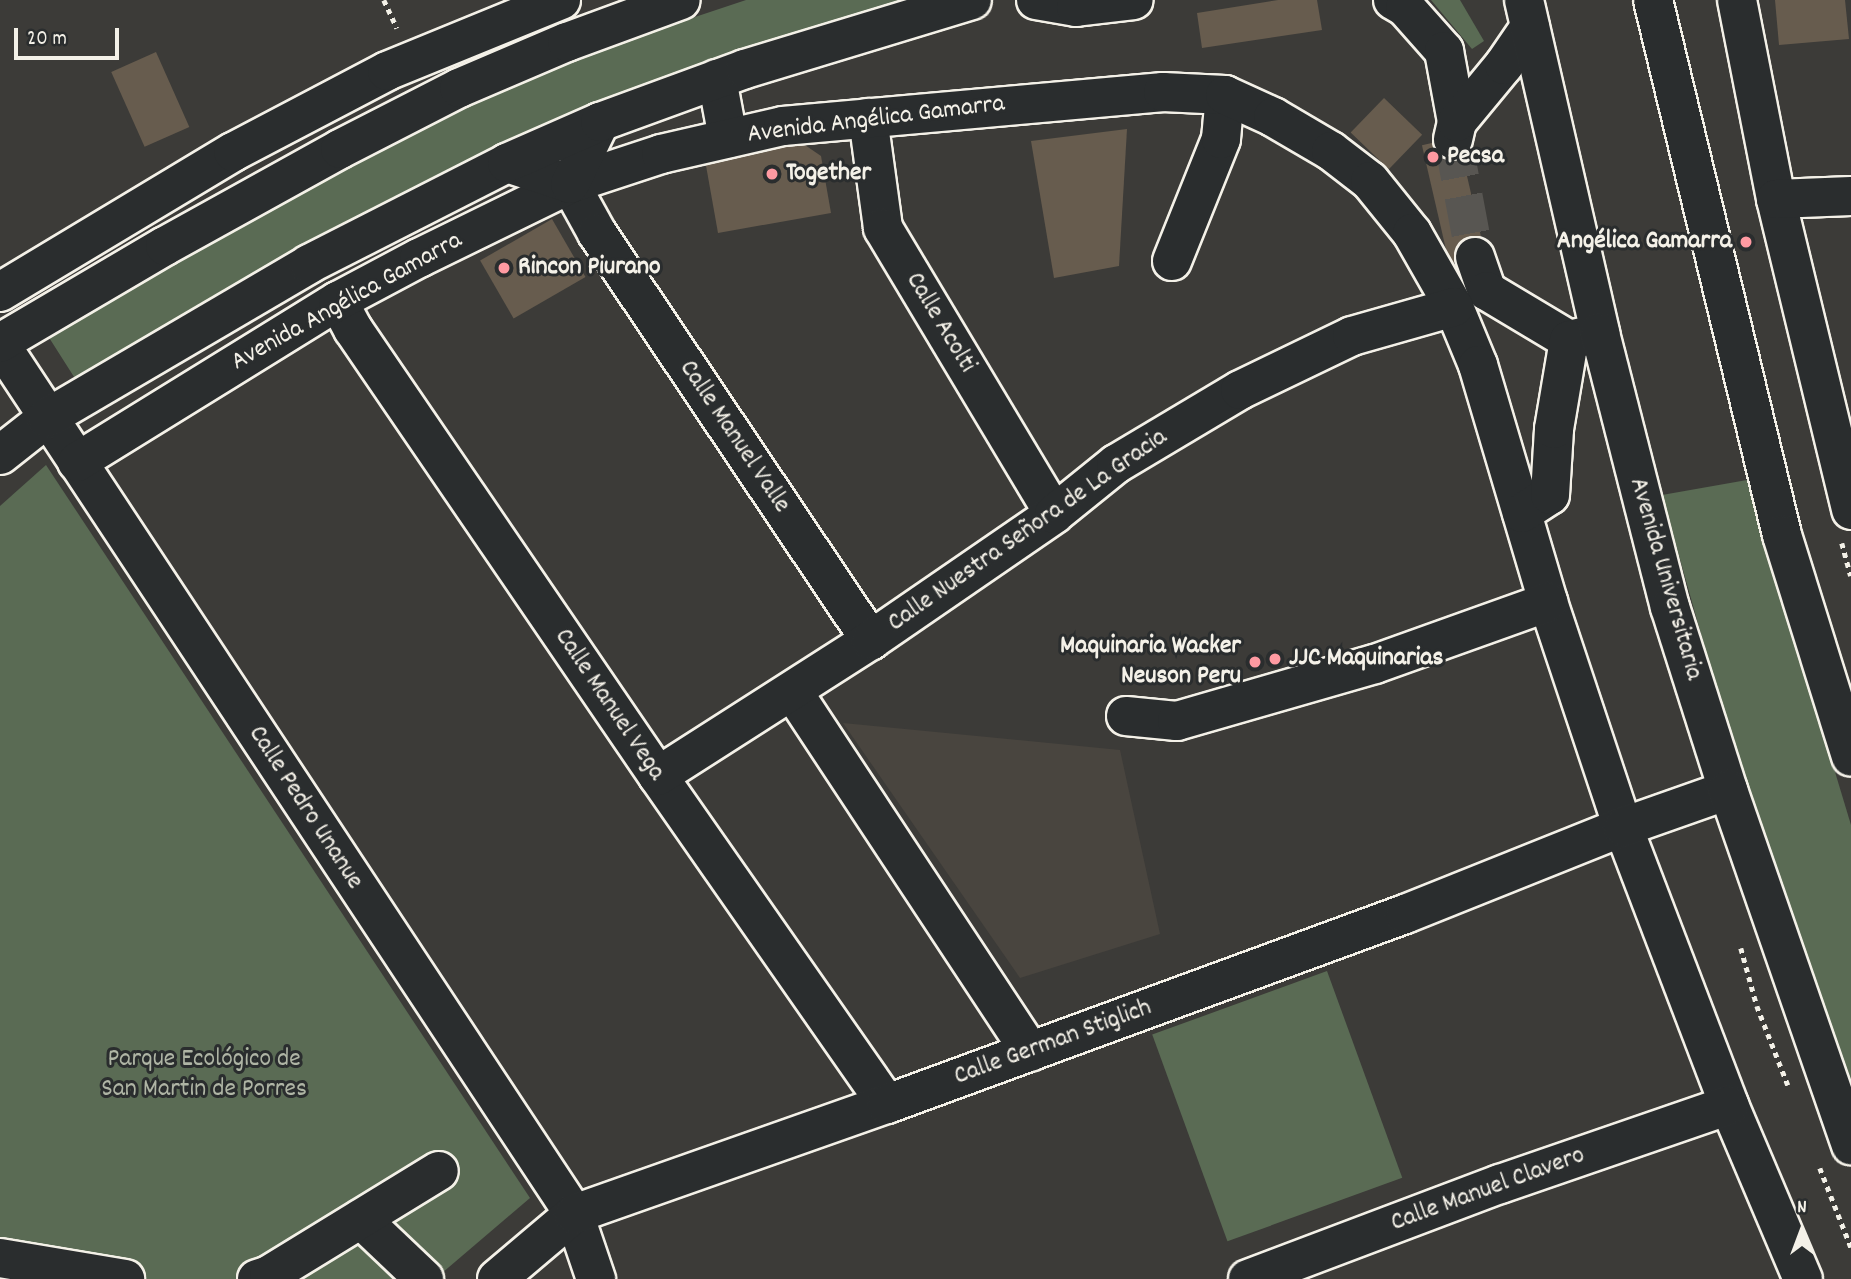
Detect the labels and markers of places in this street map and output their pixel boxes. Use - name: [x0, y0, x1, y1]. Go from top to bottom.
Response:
- place label: Pecsa: [1447, 141, 1504, 173]
- marker: Pecsa: [1425, 149, 1441, 165]
- place label: Together: [786, 158, 871, 190]
- marker: Together: [764, 166, 780, 182]
- place label: Angélica Gamarra: [1557, 226, 1732, 258]
- marker: Angélica Gamarra: [1738, 234, 1754, 250]
- place label: Rincon Piurano: [518, 252, 661, 284]
- marker: Rincon Piurano: [496, 260, 512, 276]
- place label: Maquinaria Wacker Neuson Peru: [1060, 631, 1241, 692]
- place label: JJC Maquinarias: [1289, 643, 1443, 675]
- marker: JJC Maquinarias: [1267, 651, 1283, 667]
- marker: Maquinaria Wacker Neuson Peru: [1247, 654, 1263, 670]

